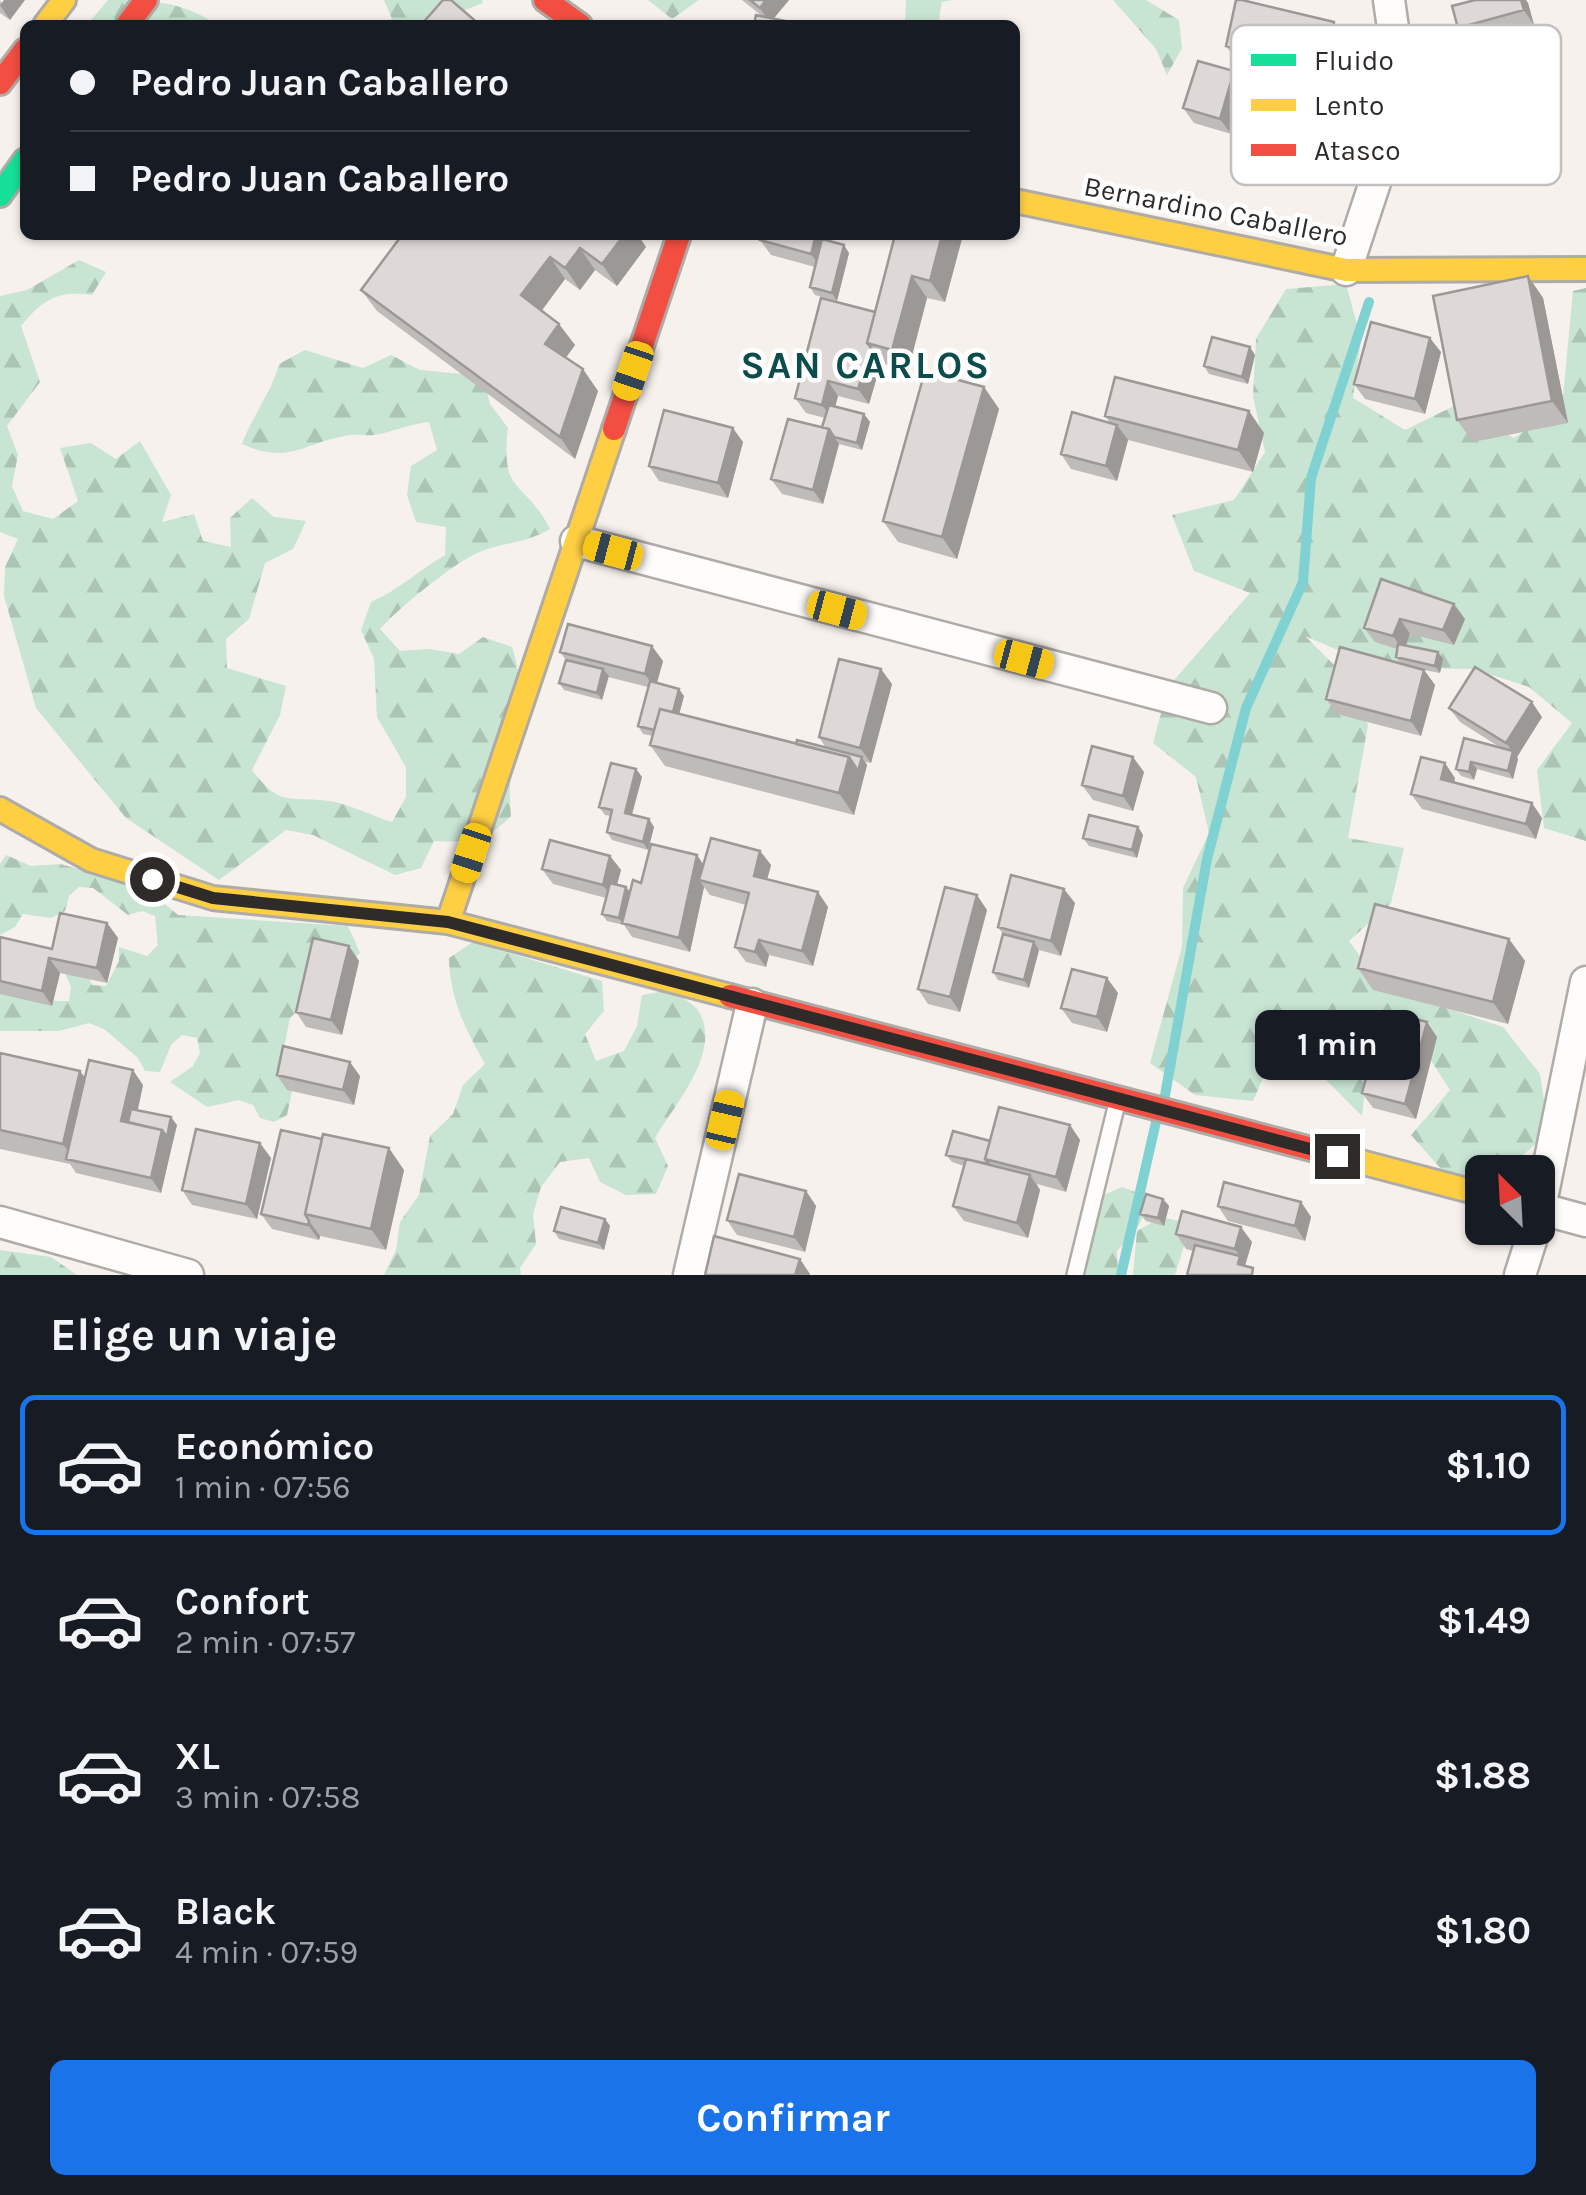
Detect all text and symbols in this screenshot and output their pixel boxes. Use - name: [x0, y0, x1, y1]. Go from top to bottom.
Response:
- legend: [1231, 25, 1561, 185]
- text: Fluido: [1314, 44, 1394, 77]
- text: Pedro Juan Caballero: [130, 60, 509, 105]
- text: Lento: [1314, 89, 1384, 122]
- text: Atasco: [1314, 134, 1401, 167]
- text: Pedro Juan Caballero: [130, 156, 509, 201]
- street label: Bernardino Caballero: [1081, 169, 1351, 253]
- car: [609, 338, 657, 404]
- district label: SAN CARLOS: [740, 343, 992, 388]
- car: [580, 529, 646, 573]
- car: [804, 588, 870, 632]
- car: [991, 637, 1057, 681]
- car: [447, 820, 495, 886]
- route start: [130, 857, 175, 902]
- callout: 1 min: [1254, 1011, 1420, 1081]
- text: 1 min: [1297, 1026, 1378, 1063]
- car: [704, 1087, 746, 1153]
- route end: [1315, 1134, 1360, 1179]
- north arrow: [1465, 1155, 1555, 1245]
- map controls: [1465, 1155, 1555, 1245]
- text: Elige un viaje: [50, 1309, 337, 1361]
- icon: car: [55, 1420, 145, 1510]
- text: Económico: [175, 1424, 374, 1469]
- text: $1.10: [1446, 1443, 1531, 1488]
- text: 1 min · 07:56: [175, 1469, 351, 1506]
- icon: car: [55, 1575, 145, 1665]
- text: Confort: [175, 1579, 310, 1624]
- text: $1.49: [1437, 1598, 1531, 1643]
- text: 2 min · 07:57: [175, 1624, 355, 1661]
- icon: car: [55, 1730, 145, 1820]
- text: XL: [175, 1734, 220, 1779]
- text: $1.88: [1434, 1753, 1531, 1798]
- text: 3 min · 07:58: [175, 1779, 360, 1816]
- icon: car: [55, 1885, 145, 1975]
- text: Black: [175, 1889, 276, 1934]
- text: $1.80: [1434, 1908, 1531, 1953]
- text: 4 min · 07:59: [175, 1934, 358, 1971]
- button: Confirmar: [50, 2060, 1536, 2175]

